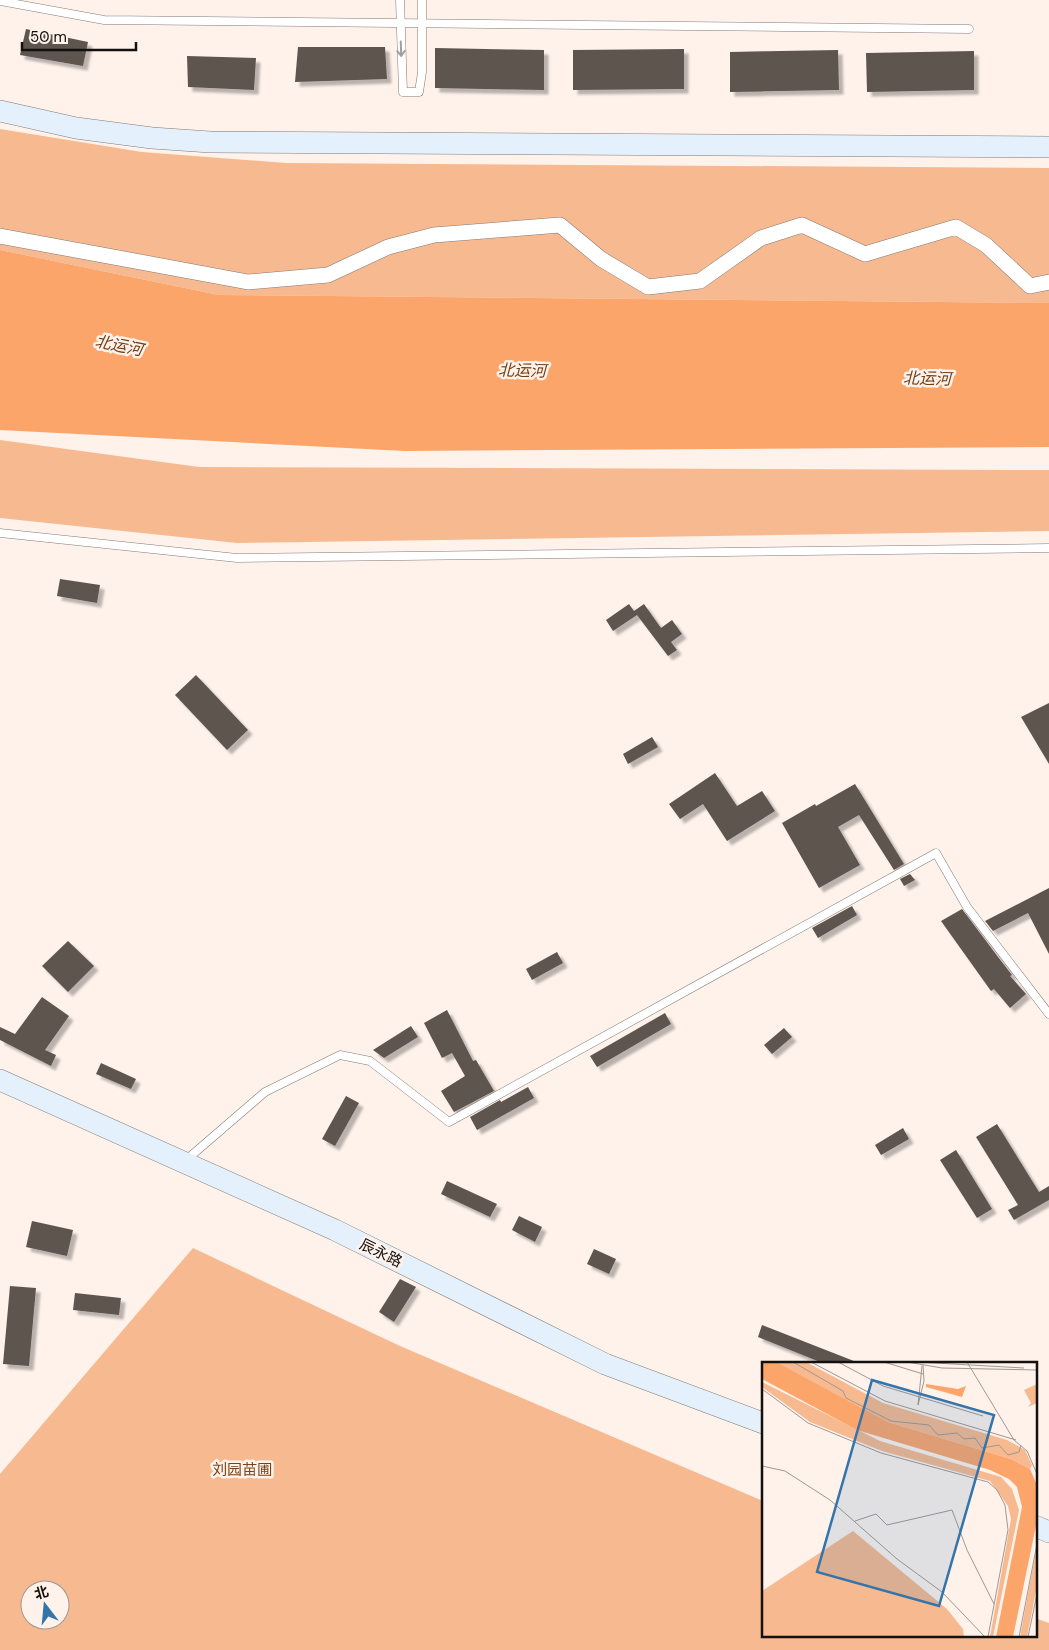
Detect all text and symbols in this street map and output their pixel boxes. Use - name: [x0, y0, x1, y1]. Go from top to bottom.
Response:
- scale bar: [22, 20, 136, 52]
- text: 50 m: [30, 27, 67, 47]
- one-way arrow: [397, 40, 406, 56]
- water label: 北运河: [93, 331, 147, 361]
- water label: 北运河: [498, 360, 549, 381]
- water label: 北运河: [903, 368, 954, 389]
- street label: 辰永路: [356, 1234, 406, 1272]
- inset map: [762, 1362, 1036, 1638]
- park label: 刘园苗圃: [212, 1460, 272, 1480]
- north arrow: [20, 1580, 70, 1630]
- text: 北: [32, 1582, 51, 1603]

